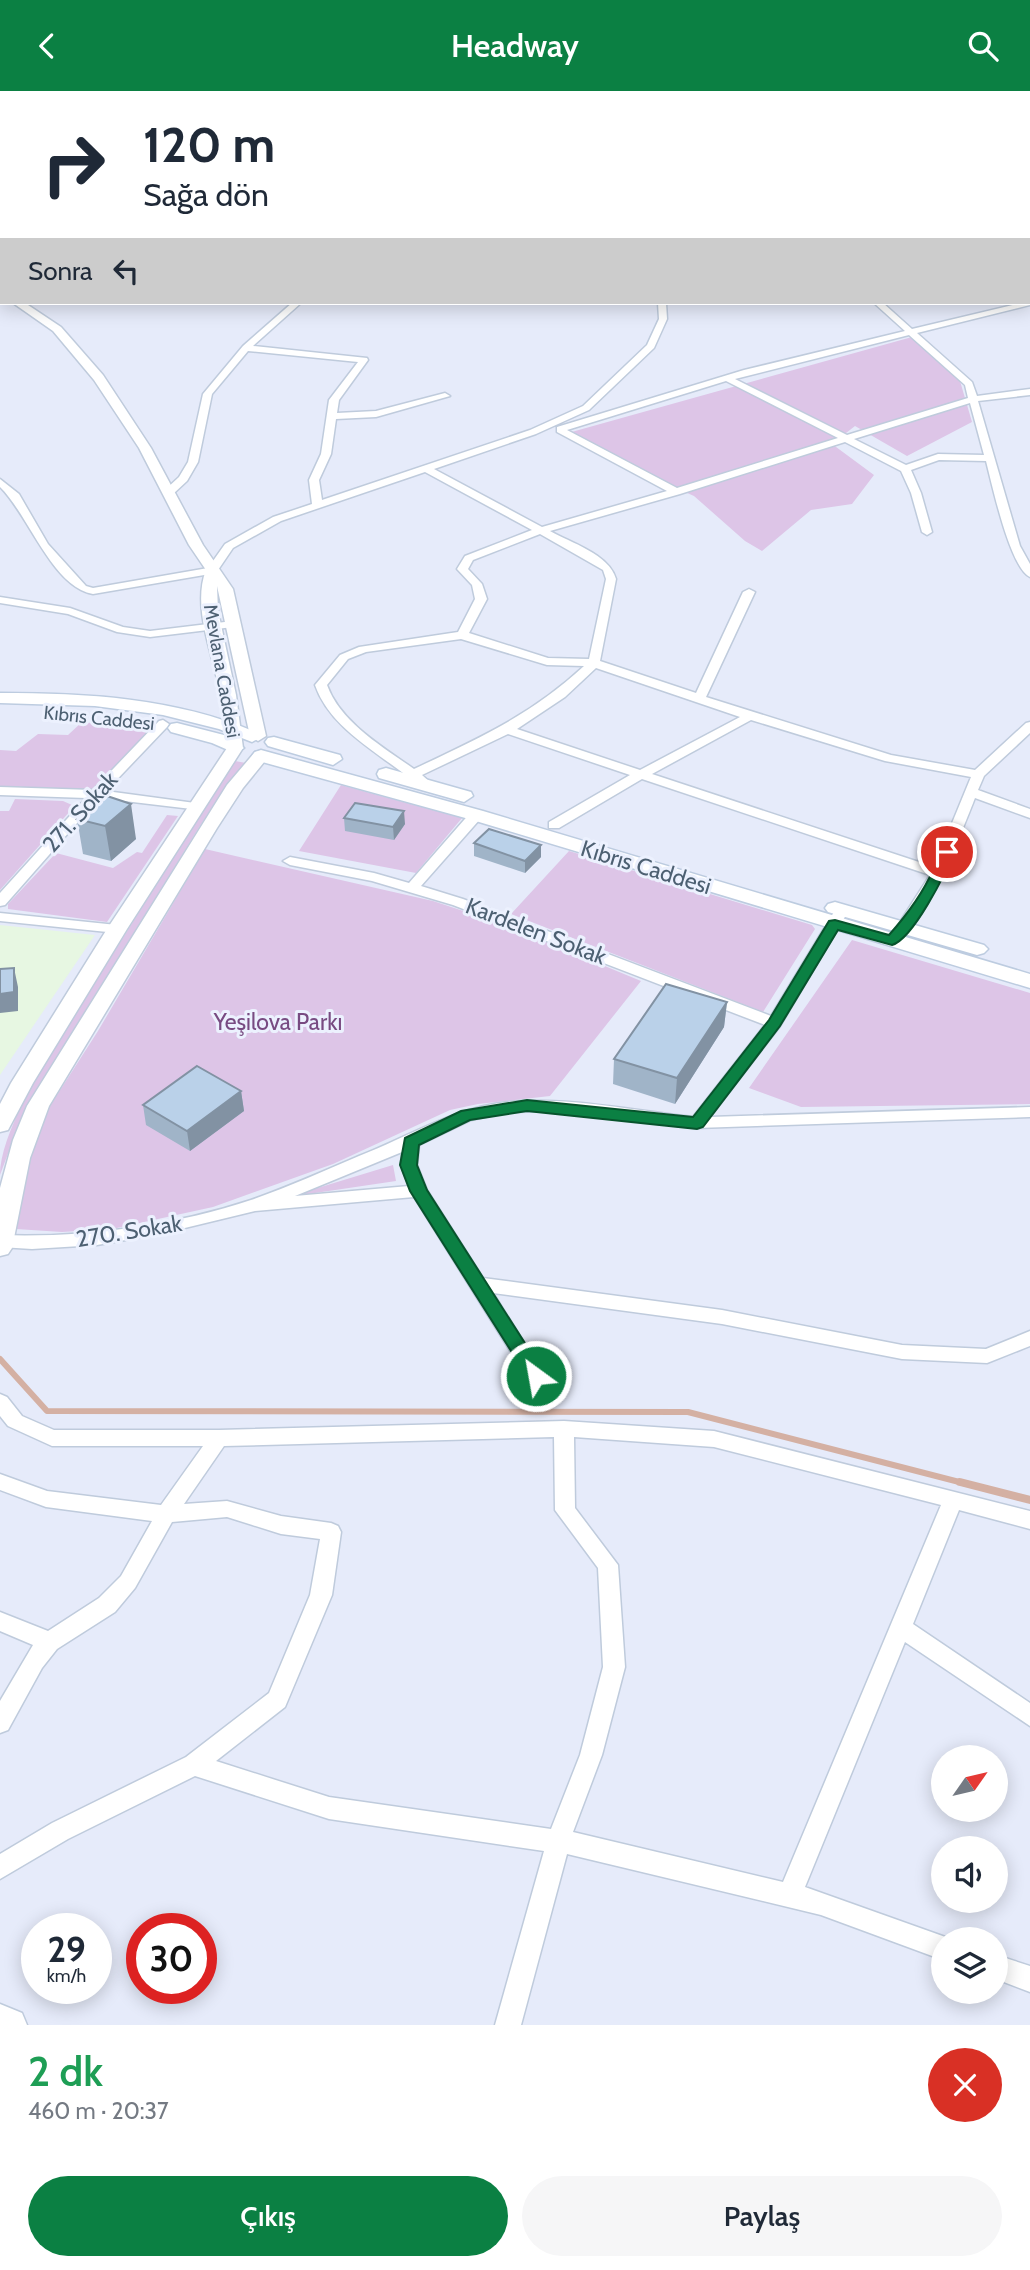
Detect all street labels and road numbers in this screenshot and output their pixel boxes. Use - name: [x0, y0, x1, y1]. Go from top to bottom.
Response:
- street label: Mevlana Caddesi: [199, 602, 245, 740]
- street label: Kıbrıs Caddesi: [42, 701, 156, 735]
- street label: 271. Sokak: [37, 765, 124, 858]
- street label: Kıbrıs Caddesi: [577, 834, 715, 900]
- street label: Kardelen Sokak: [462, 891, 611, 971]
- street label: 270. Sokak: [74, 1209, 185, 1253]

